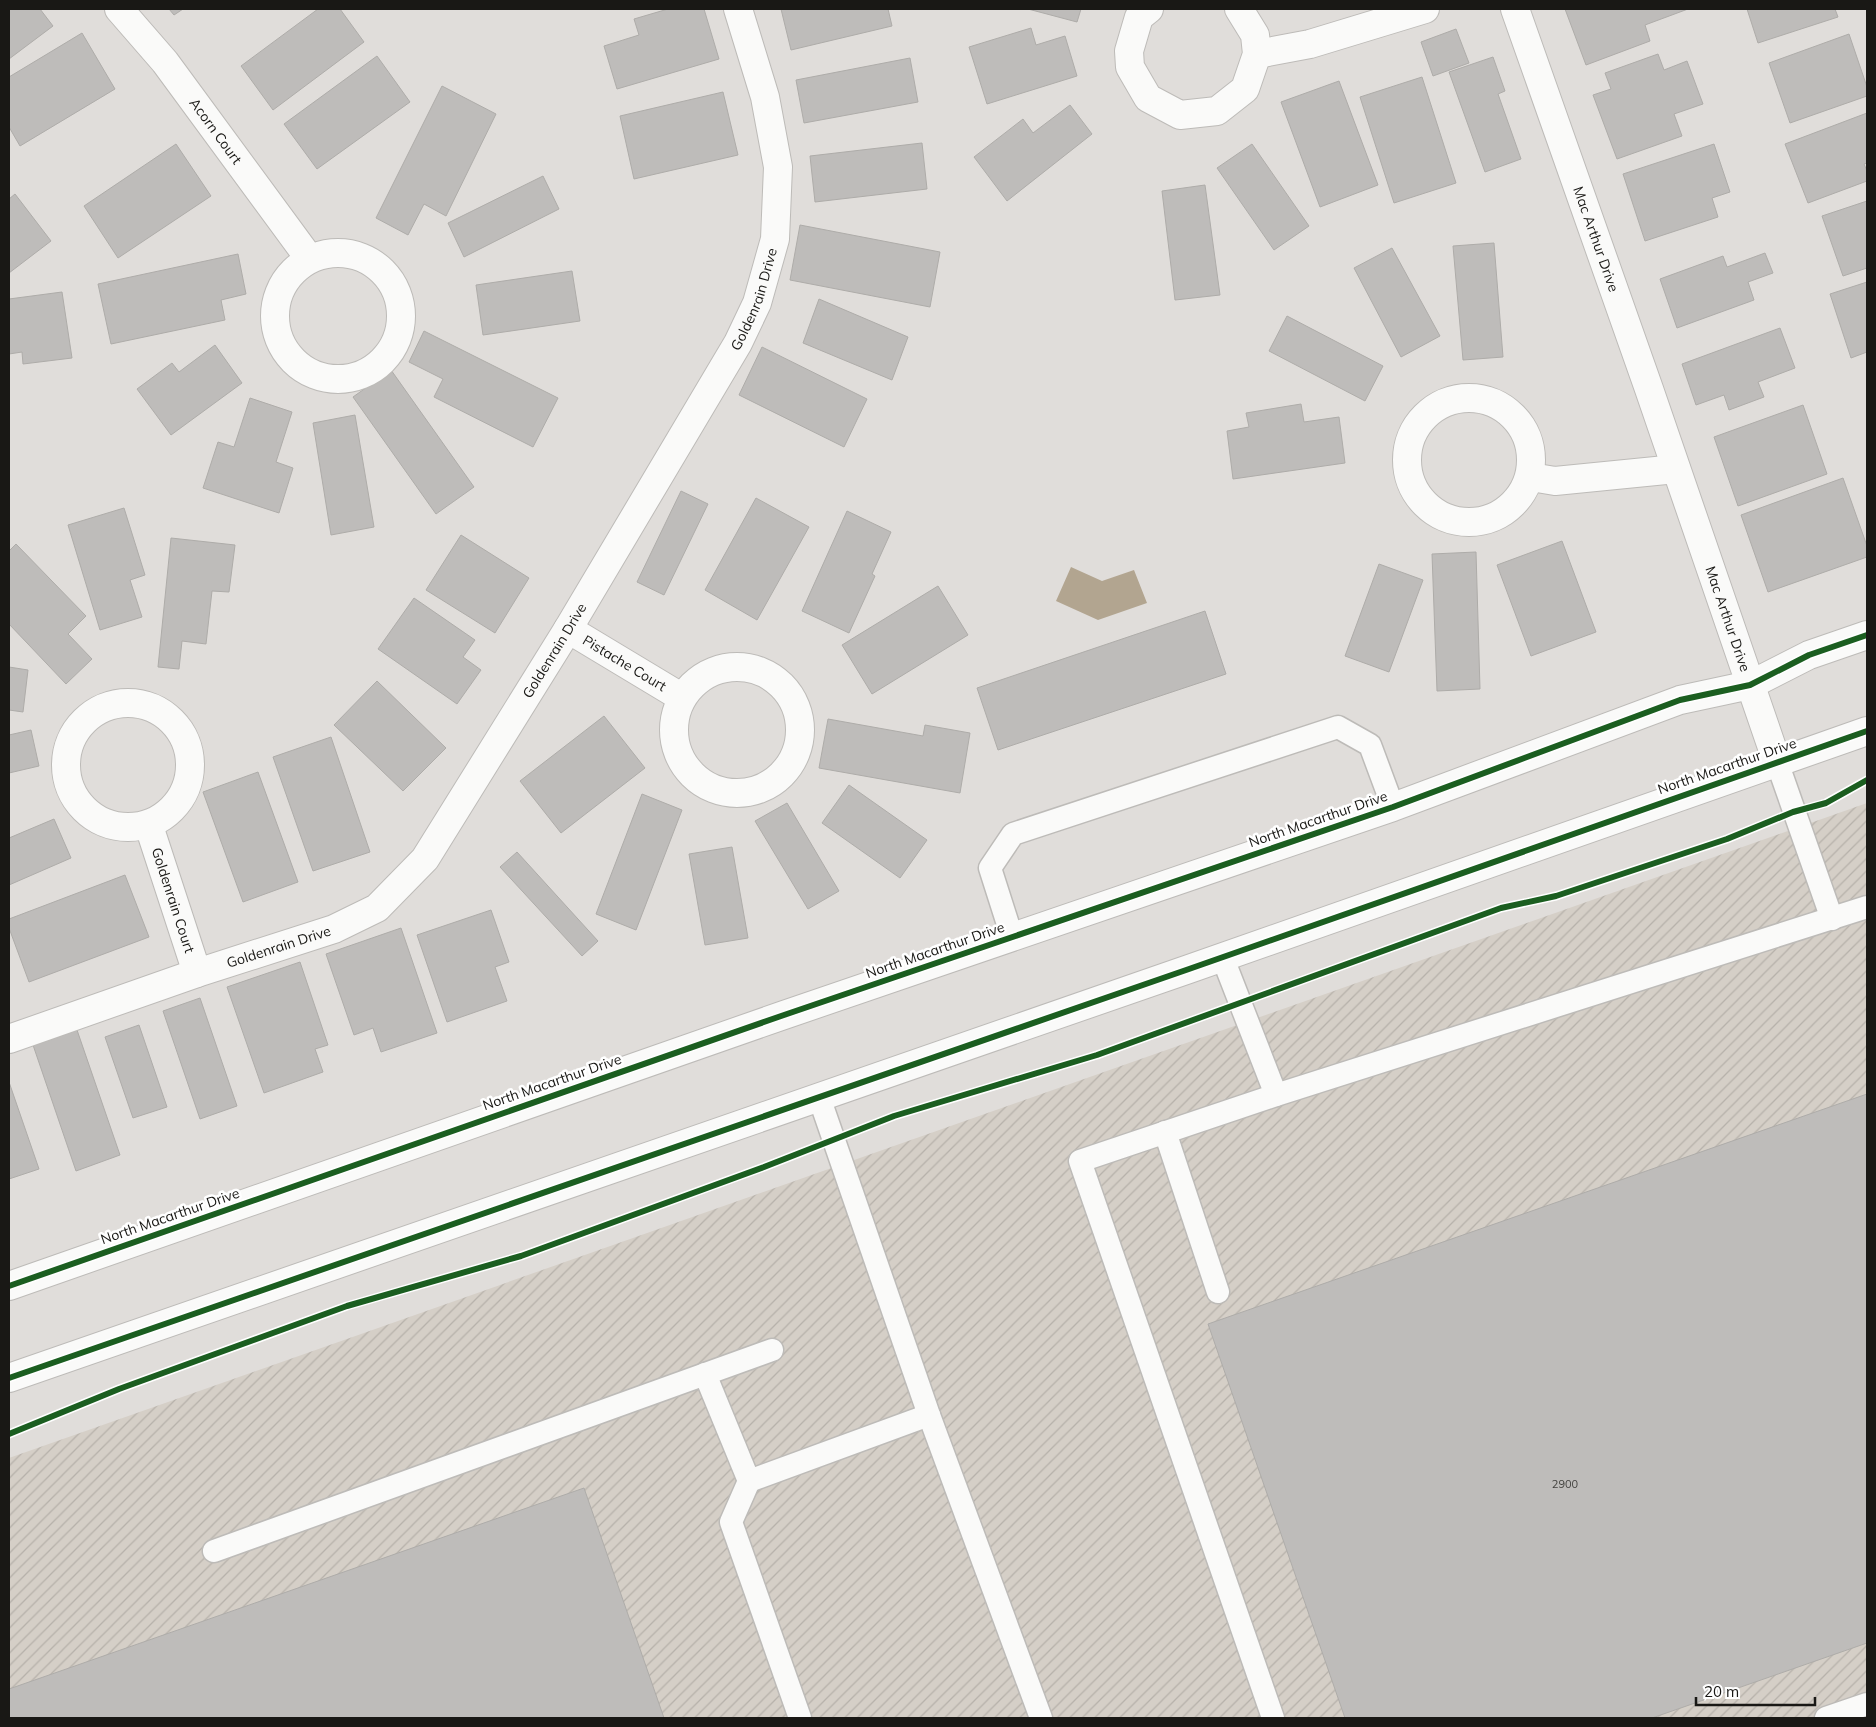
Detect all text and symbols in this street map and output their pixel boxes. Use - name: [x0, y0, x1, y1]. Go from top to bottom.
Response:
- street label: Acorn Court: [186, 95, 246, 168]
- street label: Mac Arthur Drive: [1569, 184, 1623, 294]
- street label: Goldenrain Drive: [727, 246, 781, 354]
- street label: Mac Arthur Drive: [1701, 564, 1754, 674]
- street label: Goldenrain Drive: [518, 600, 590, 701]
- street label: Pistache Court: [579, 631, 670, 695]
- street label: North Macarthur Drive: [1655, 734, 1799, 798]
- street label: North Macarthur Drive: [1246, 787, 1390, 851]
- street label: Goldenrain Court: [148, 845, 199, 955]
- street label: North Macarthur Drive: [863, 918, 1007, 982]
- street label: Goldenrain Drive: [224, 922, 333, 972]
- street label: North Macarthur Drive: [480, 1050, 624, 1114]
- street label: North Macarthur Drive: [98, 1184, 242, 1248]
- house number: 2900: [1552, 1477, 1579, 1491]
- scale bar: [1696, 1674, 1815, 1706]
- text: 20 m: [1704, 1682, 1739, 1701]

